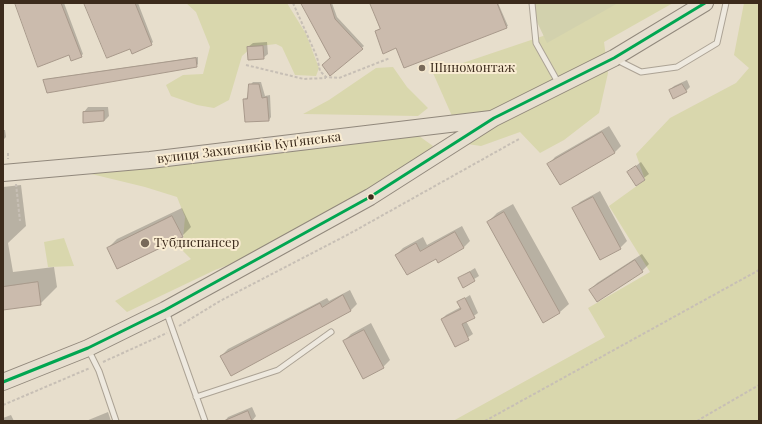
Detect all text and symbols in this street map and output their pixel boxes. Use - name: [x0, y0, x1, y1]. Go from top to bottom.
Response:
- place label: Шиномонтаж: [430, 60, 515, 76]
- marker: Шиномонтаж: [417, 63, 427, 73]
- street label: вулиця Захисників Куп'янська: [156, 129, 342, 167]
- unlabelled marker: [366, 192, 376, 202]
- place label: Тубдиспансер: [154, 235, 239, 251]
- marker: Тубдиспансер: [139, 237, 151, 249]

